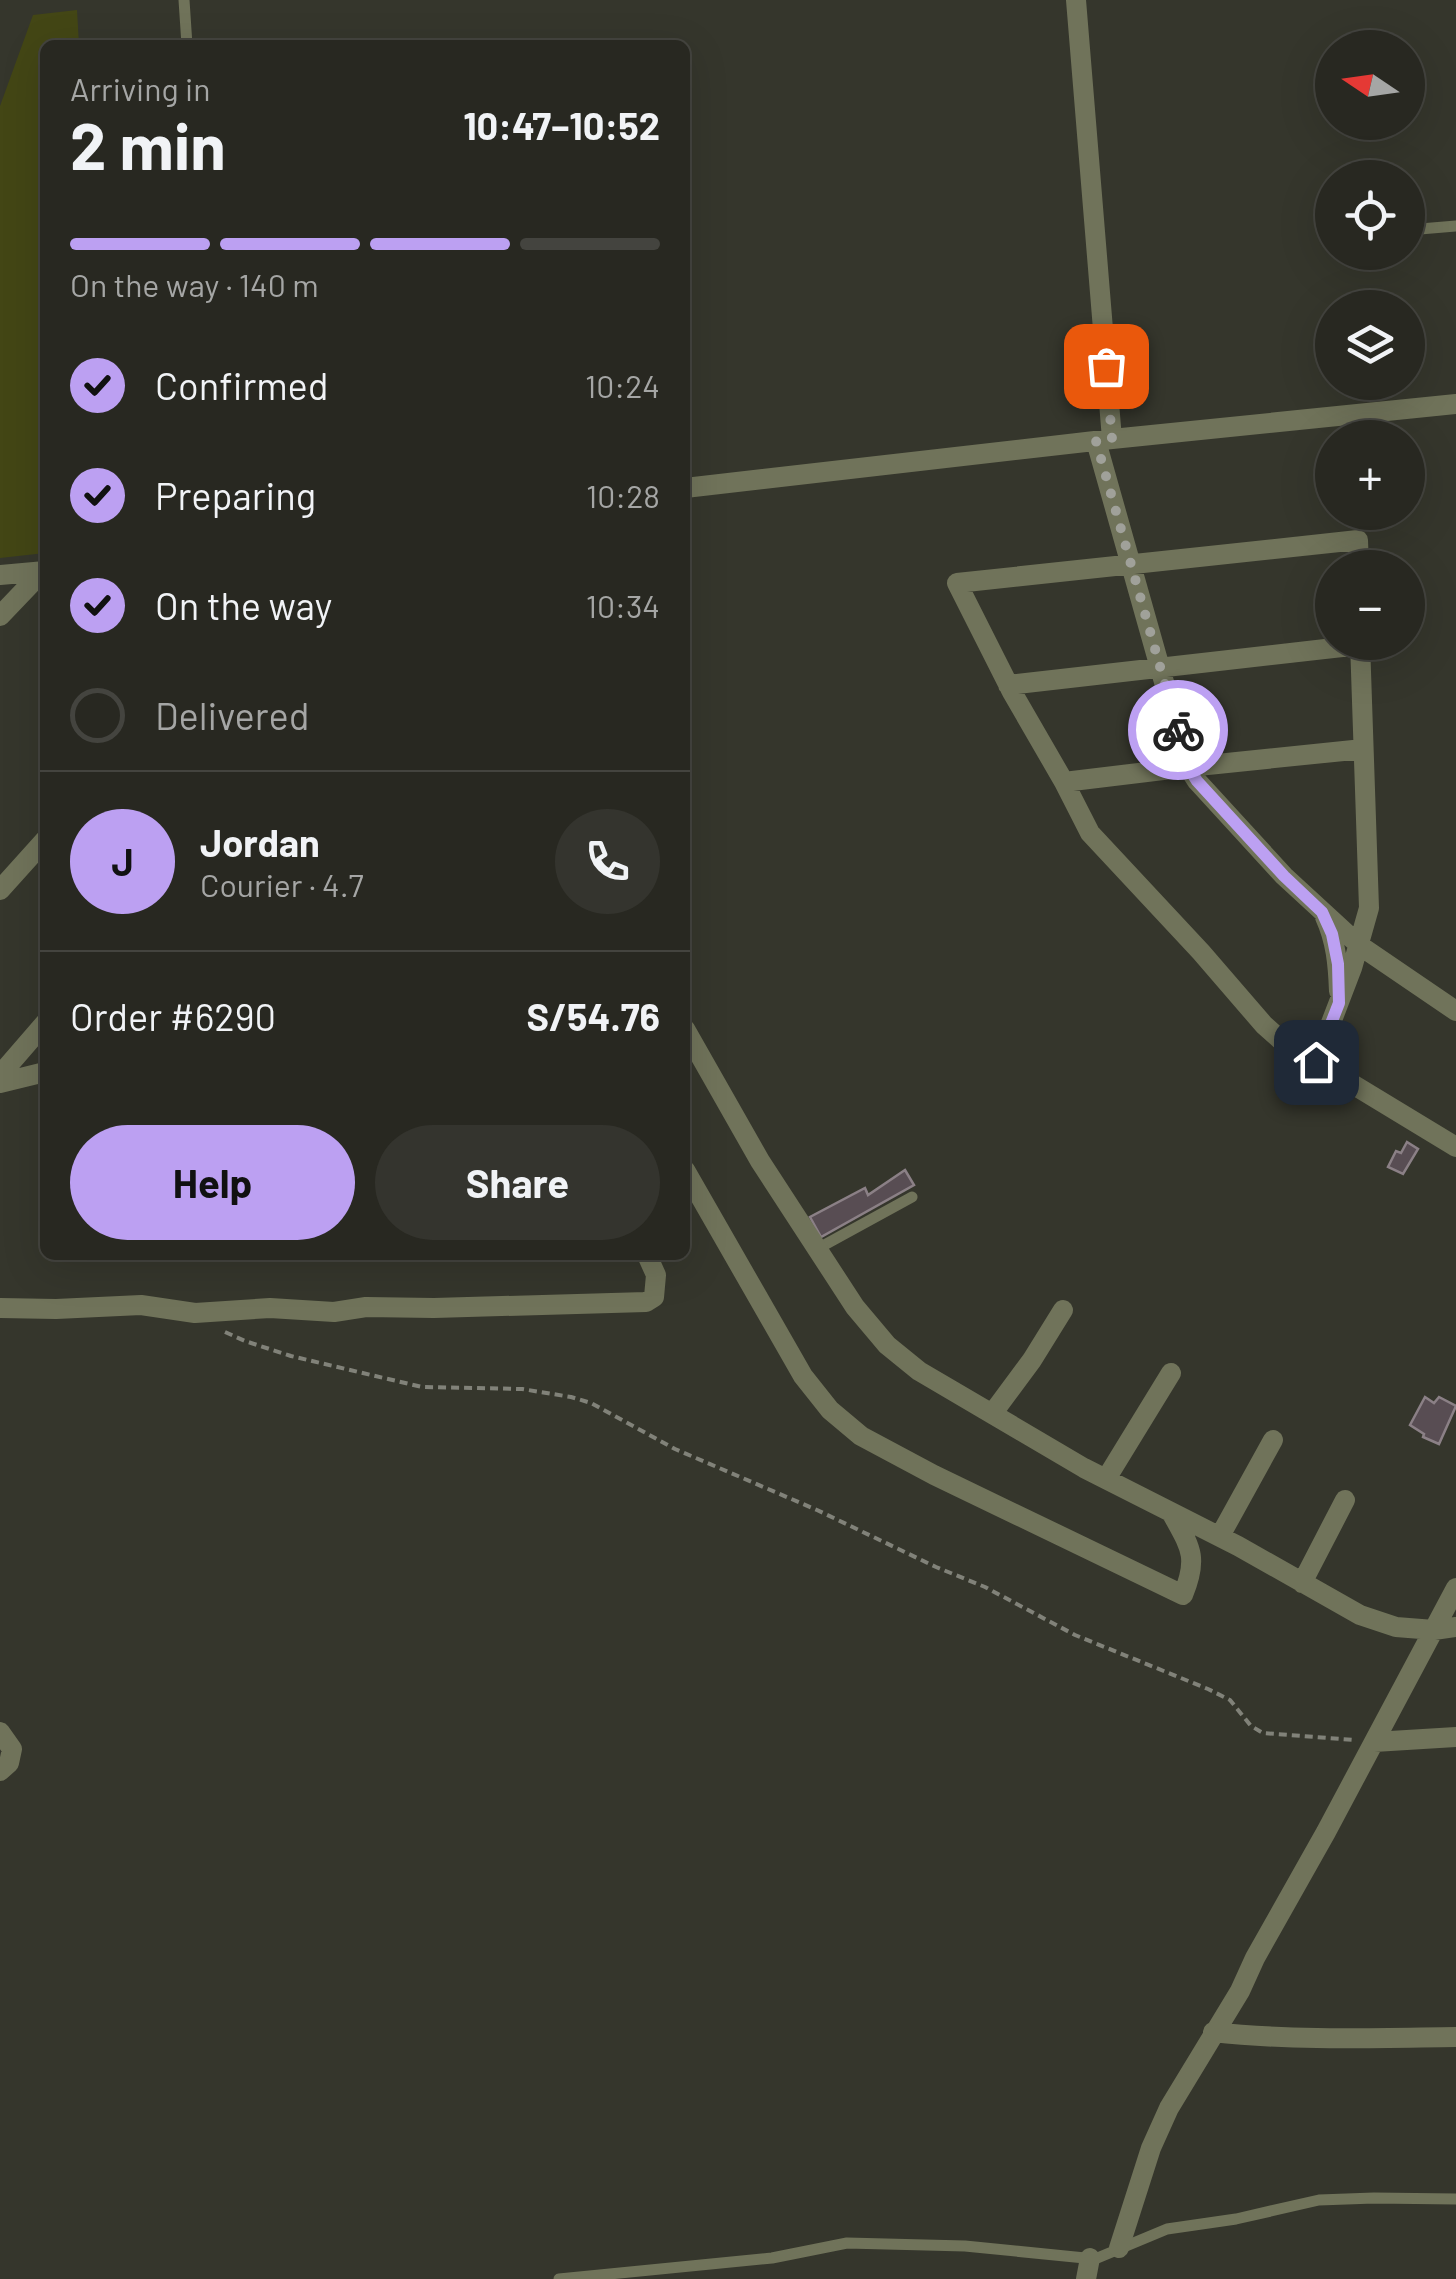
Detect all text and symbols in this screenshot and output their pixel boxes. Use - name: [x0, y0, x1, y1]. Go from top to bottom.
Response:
- north arrow: [1315, 30, 1425, 140]
- map controls: [1315, 30, 1425, 660]
- text: Arriving in: [70, 69, 210, 107]
- text: 10:47–10:52: [463, 102, 660, 148]
- text: 2 min: [70, 105, 226, 183]
- button: locate: [1315, 160, 1425, 270]
- text: On the way · 140 m: [70, 265, 319, 303]
- button: layers: [1315, 290, 1425, 400]
- pin: [1064, 324, 1149, 409]
- icon: bag: [1079, 339, 1134, 394]
- icon: check: [70, 358, 125, 413]
- text: Confirmed: [155, 362, 328, 408]
- text: 10:24: [585, 366, 660, 404]
- button: +: [1315, 420, 1425, 530]
- icon: check: [70, 468, 125, 523]
- text: Preparing: [155, 472, 316, 518]
- text: 10:28: [586, 476, 660, 514]
- button: −: [1315, 550, 1425, 660]
- icon: check: [70, 578, 125, 633]
- text: On the way: [155, 582, 332, 628]
- text: 10:34: [586, 586, 660, 624]
- courier: [1128, 680, 1228, 780]
- text: Delivered: [155, 692, 309, 738]
- icon: bike: [1151, 703, 1206, 758]
- button: phone: [555, 809, 660, 914]
- text: Jordan: [200, 819, 320, 865]
- text: J: [111, 838, 134, 884]
- text: Courier · 4.7: [200, 865, 364, 903]
- text: Order #6290: [70, 993, 276, 1039]
- text: S/54.76: [526, 993, 660, 1039]
- pin: [1274, 1020, 1359, 1105]
- icon: home: [1289, 1035, 1344, 1090]
- button: Help: [70, 1125, 355, 1240]
- button: Share: [375, 1125, 660, 1240]

